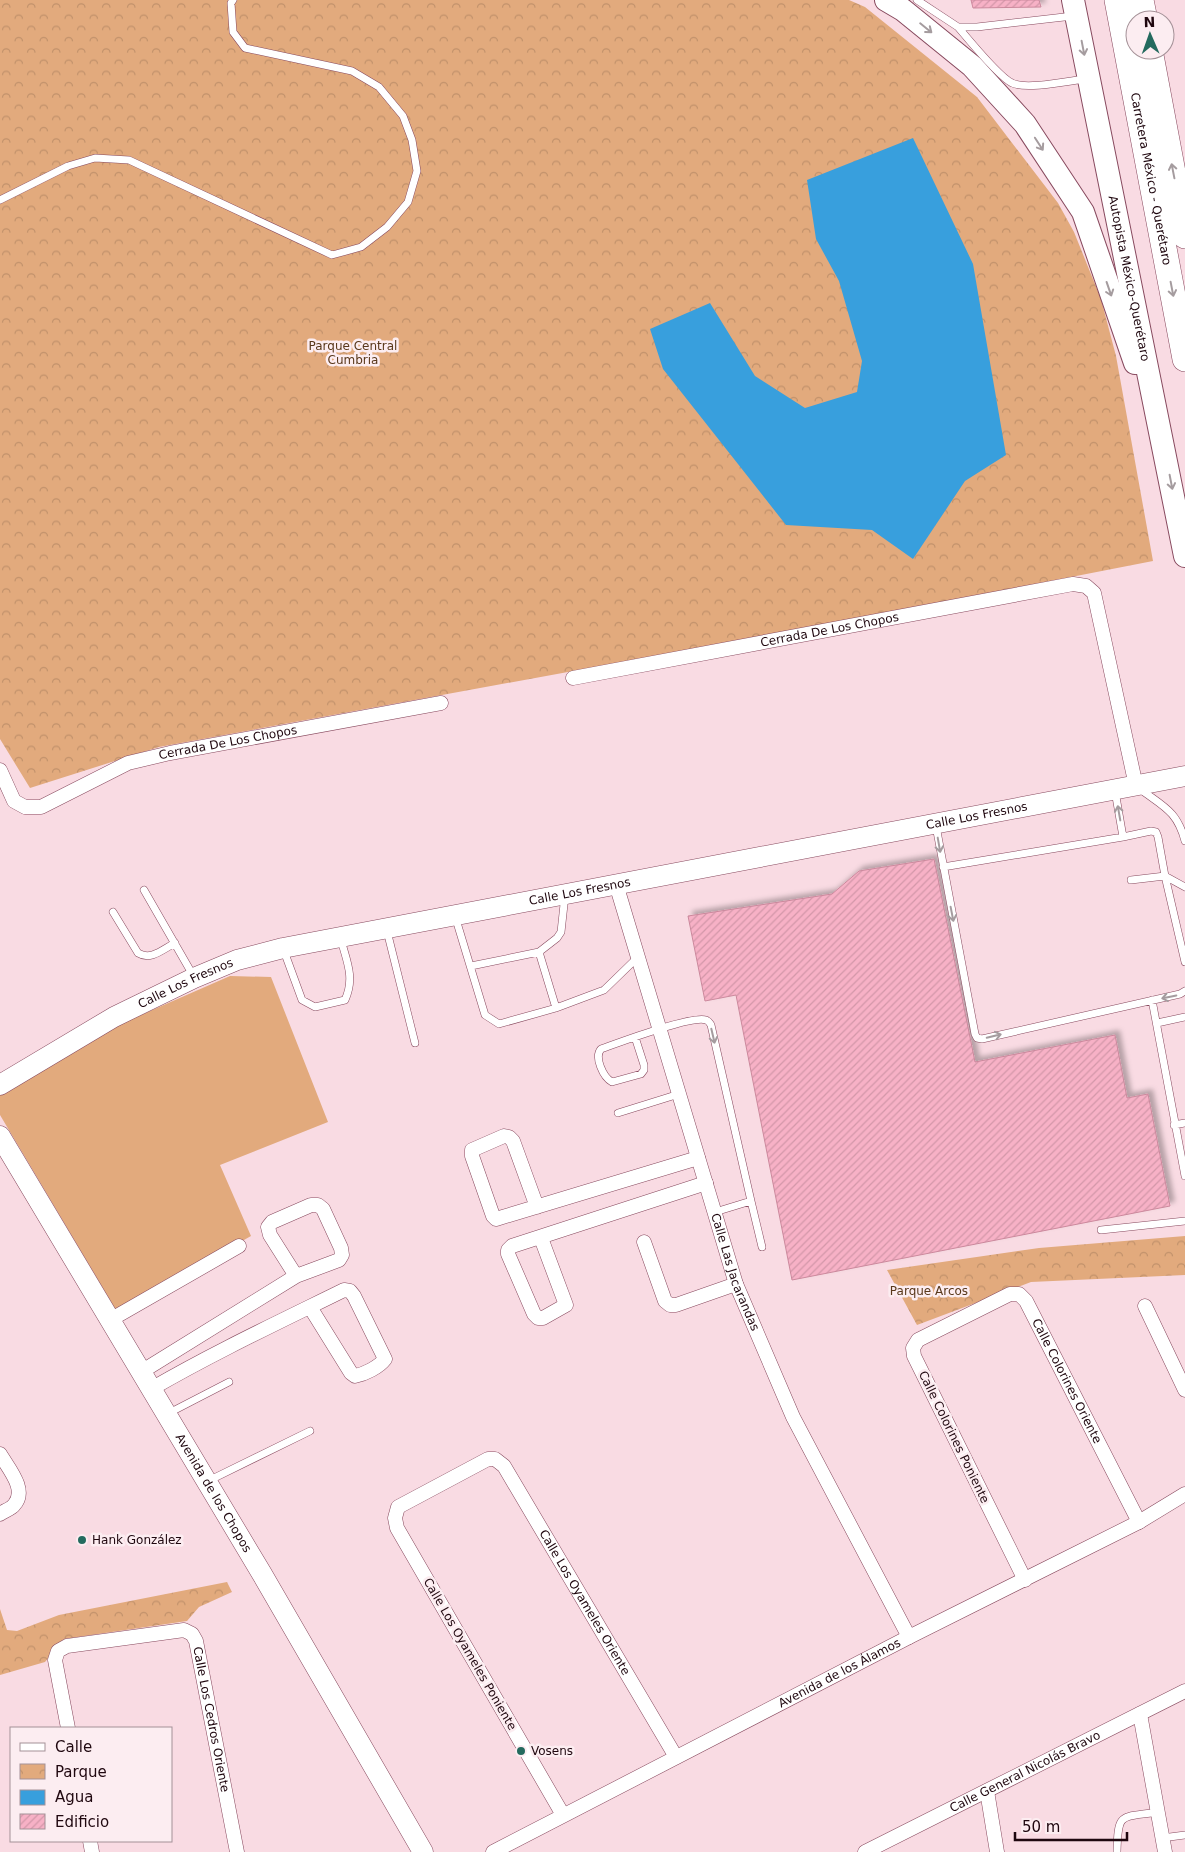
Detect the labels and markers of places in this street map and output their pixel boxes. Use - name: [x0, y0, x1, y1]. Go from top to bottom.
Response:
- place label: Hank González: [92, 1533, 182, 1547]
- marker: Hank González: [76, 1534, 88, 1546]
- place label: Vosens: [531, 1744, 573, 1758]
- marker: Vosens: [515, 1745, 527, 1757]

